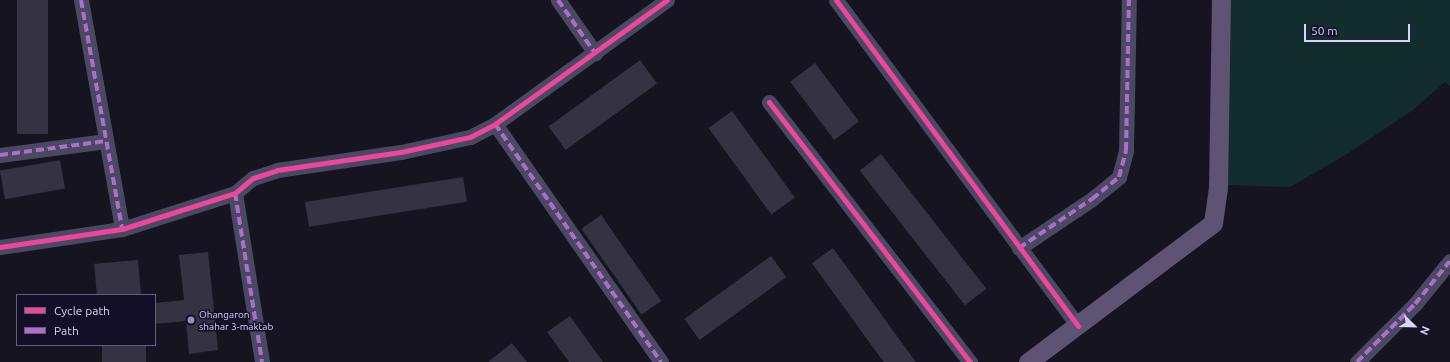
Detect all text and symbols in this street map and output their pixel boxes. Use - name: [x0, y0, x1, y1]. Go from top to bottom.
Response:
- scale bar: [1306, 16, 1412, 42]
- text: 50 m: [1311, 24, 1338, 37]
- legend: [16, 294, 156, 346]
- text: Cycle path: [54, 304, 110, 317]
- north arrow: [1394, 306, 1434, 346]
- place label: Ohangaron shahar 3-maktab: [199, 308, 273, 332]
- marker: Ohangaron shahar 3-maktab: [186, 315, 196, 325]
- text: Path: [54, 324, 79, 337]
- text: N: [1418, 325, 1432, 337]

